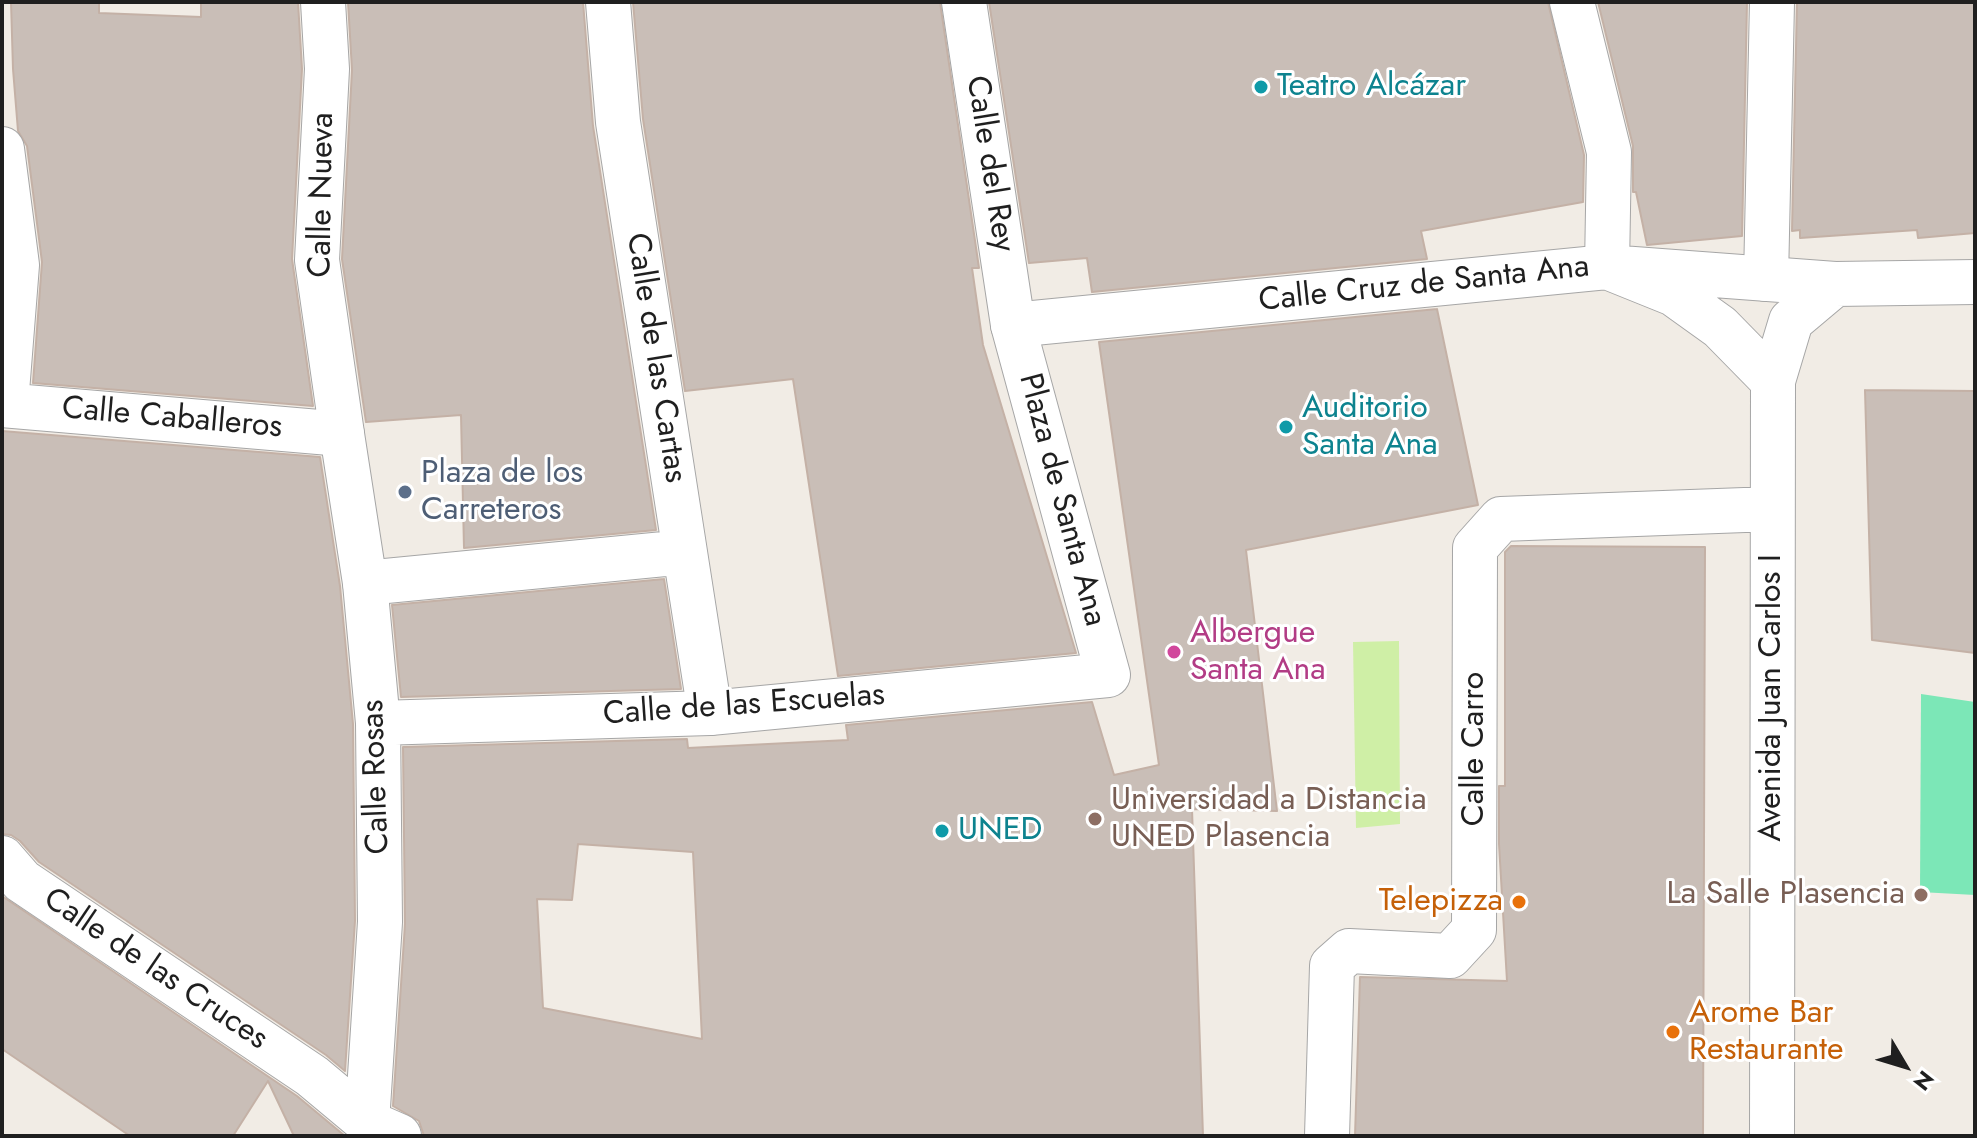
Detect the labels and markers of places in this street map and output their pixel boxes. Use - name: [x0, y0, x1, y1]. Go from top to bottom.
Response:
- place label: Teatro Alcázar: [1277, 68, 1466, 106]
- marker: Teatro Alcázar: [1252, 78, 1270, 96]
- place label: Auditorio Santa Ana: [1302, 390, 1438, 465]
- marker: Auditorio Santa Ana: [1277, 418, 1295, 436]
- place label: Plaza de los Carreteros: [421, 455, 583, 530]
- marker: Plaza de los Carreteros: [396, 483, 414, 501]
- place label: Albergue Santa Ana: [1190, 615, 1326, 690]
- marker: Albergue Santa Ana: [1165, 643, 1183, 661]
- place label: Universidad a Distancia UNED Plasencia: [1111, 782, 1427, 857]
- marker: Universidad a Distancia UNED Plasencia: [1086, 810, 1104, 828]
- place label: UNED: [958, 812, 1042, 850]
- marker: UNED: [933, 822, 951, 840]
- place label: La Salle Plasencia: [1666, 876, 1905, 914]
- place label: Telepizza: [1379, 883, 1503, 921]
- marker: La Salle Plasencia: [1912, 886, 1930, 904]
- marker: Telepizza: [1510, 893, 1528, 911]
- place label: Arome Bar Restaurante: [1689, 995, 1843, 1070]
- marker: Arome Bar Restaurante: [1664, 1023, 1682, 1041]

